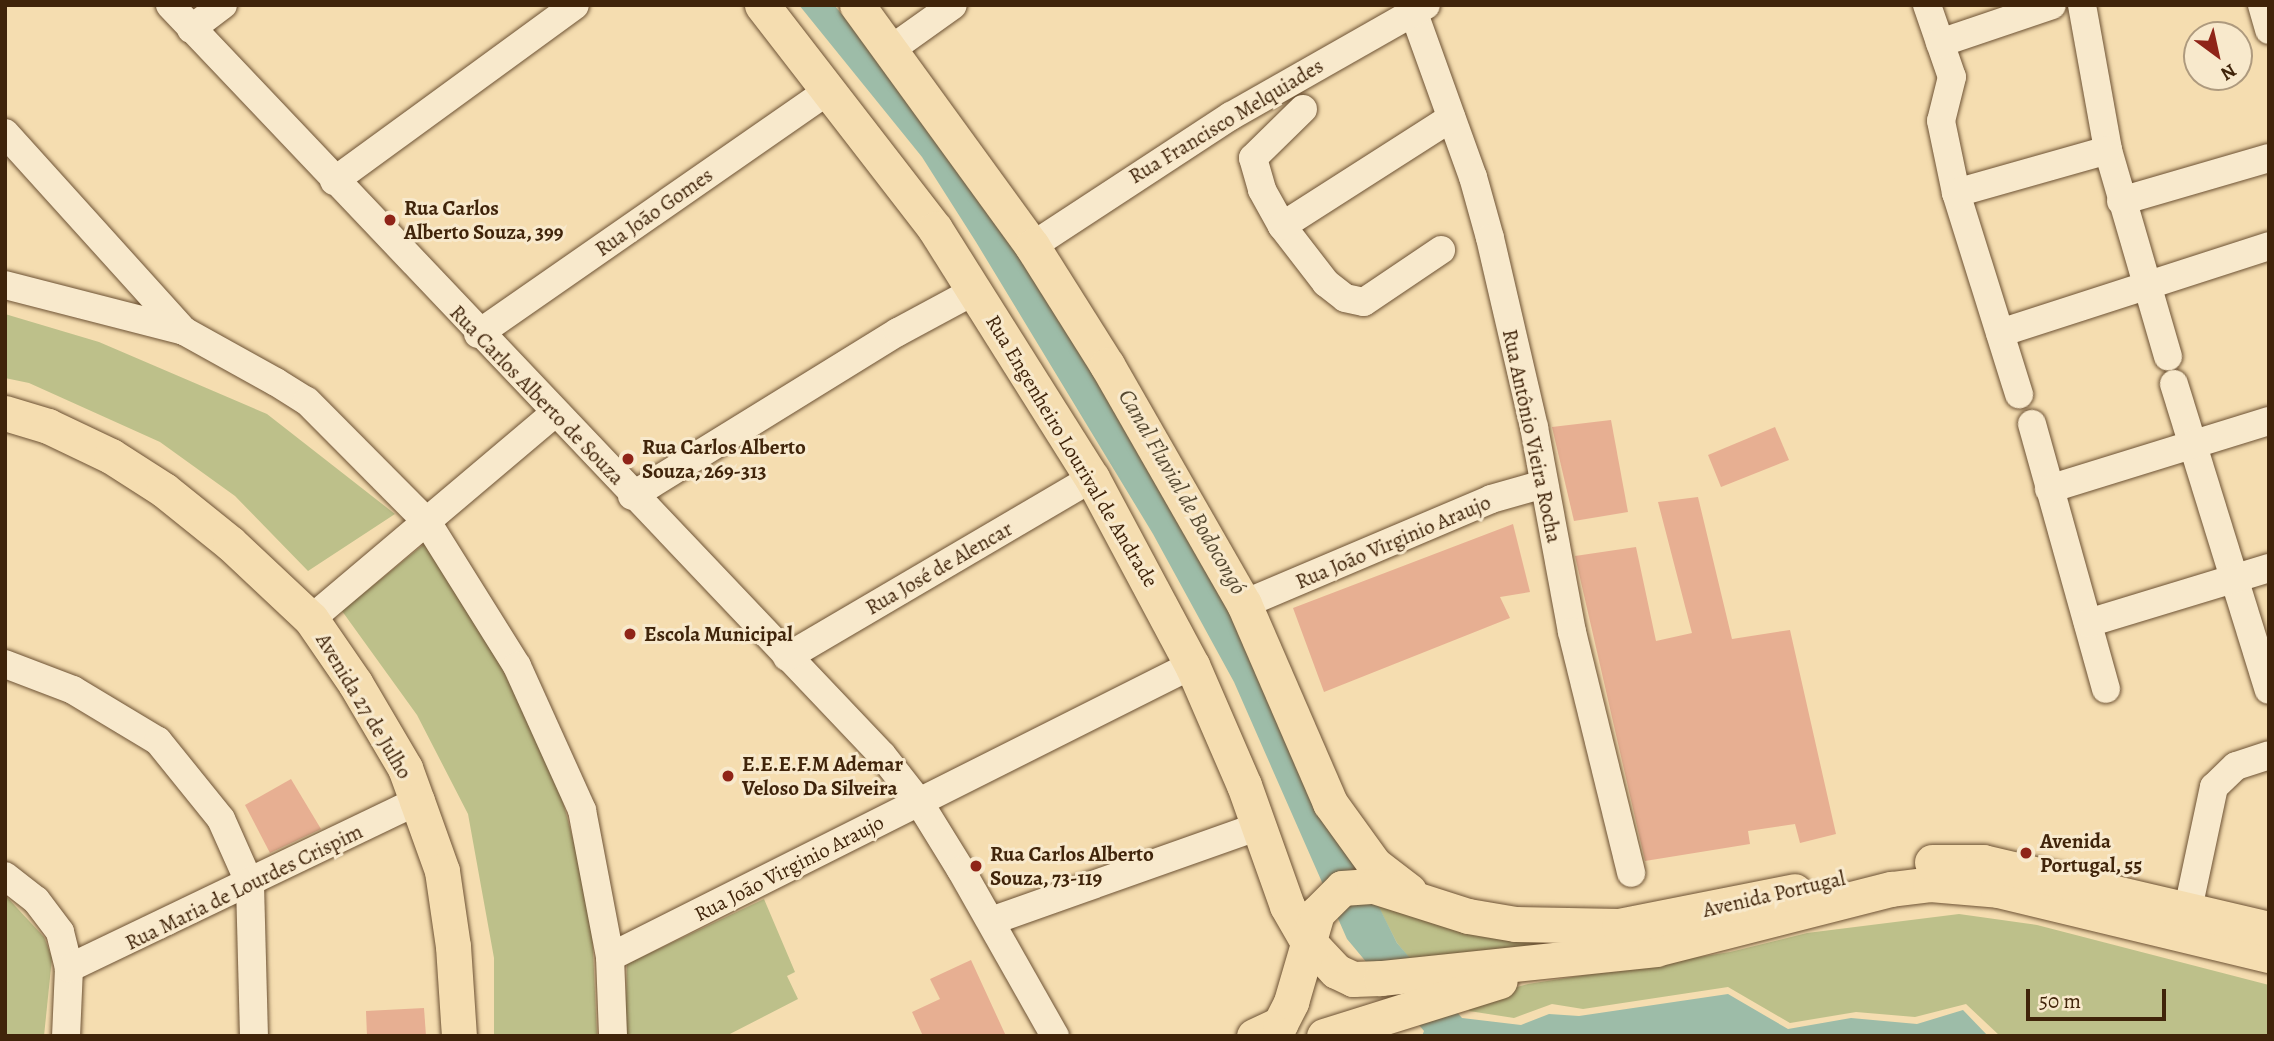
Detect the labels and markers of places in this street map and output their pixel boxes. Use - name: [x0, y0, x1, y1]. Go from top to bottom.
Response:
- place label: Rua Carlos Alberto Souza, 399: [404, 195, 564, 245]
- marker: Rua Carlos Alberto Souza, 399: [382, 212, 398, 228]
- place label: Rua Carlos Alberto Souza, 269-313: [642, 434, 806, 484]
- marker: Rua Carlos Alberto Souza, 269-313: [620, 451, 636, 467]
- place label: Escola Municipal: [644, 621, 793, 647]
- marker: Escola Municipal: [622, 626, 638, 642]
- place label: E.E.E.F.M Ademar Veloso Da Silveira: [742, 751, 903, 801]
- marker: E.E.E.F.M Ademar Veloso Da Silveira: [720, 768, 736, 784]
- place label: Avenida Portugal, 55: [2040, 828, 2143, 878]
- place label: Rua Carlos Alberto Souza, 73-119: [990, 841, 1154, 891]
- marker: Avenida Portugal, 55: [2018, 845, 2034, 861]
- marker: Rua Carlos Alberto Souza, 73-119: [968, 858, 984, 874]

